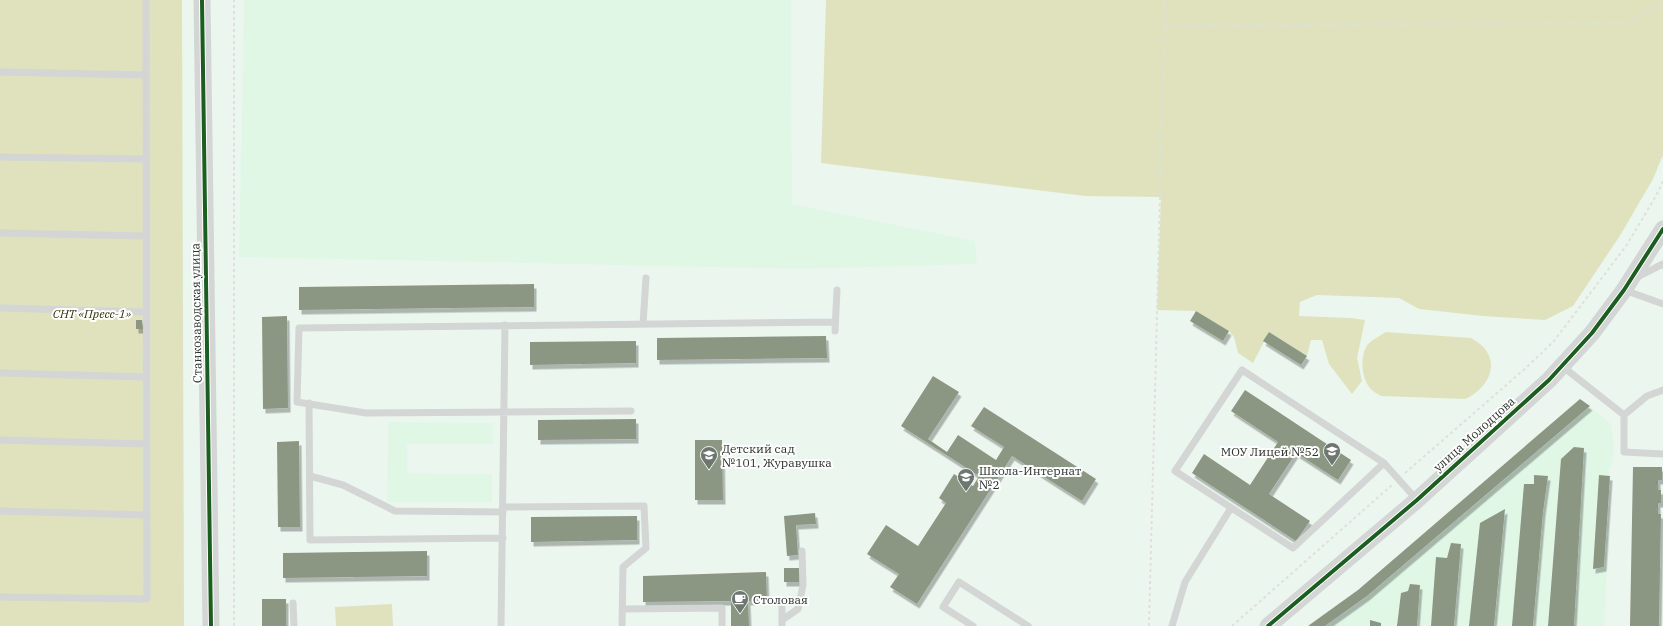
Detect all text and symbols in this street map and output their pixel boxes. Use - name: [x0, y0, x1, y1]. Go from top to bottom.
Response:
- street label: Станкозаводская улица: [187, 242, 205, 383]
- park label: СНТ «Пресс-1»: [53, 306, 131, 321]
- street label: улица Молодцова: [1430, 393, 1518, 475]
- place label: Детский сад №101, Журавушка: [722, 441, 832, 470]
- school or university icon: МОУ Лицей №52: [1322, 441, 1342, 466]
- place label: МОУ Лицей №52: [1221, 444, 1319, 459]
- school or university icon: Детский сад №101, Журавушка: [699, 445, 719, 470]
- place label: Школа-Интернат №2: [979, 463, 1081, 492]
- school or university icon: Школа-Интернат №2: [956, 467, 976, 492]
- cafe icon: Столовая: [730, 589, 750, 614]
- place label: Столовая: [753, 592, 808, 607]

